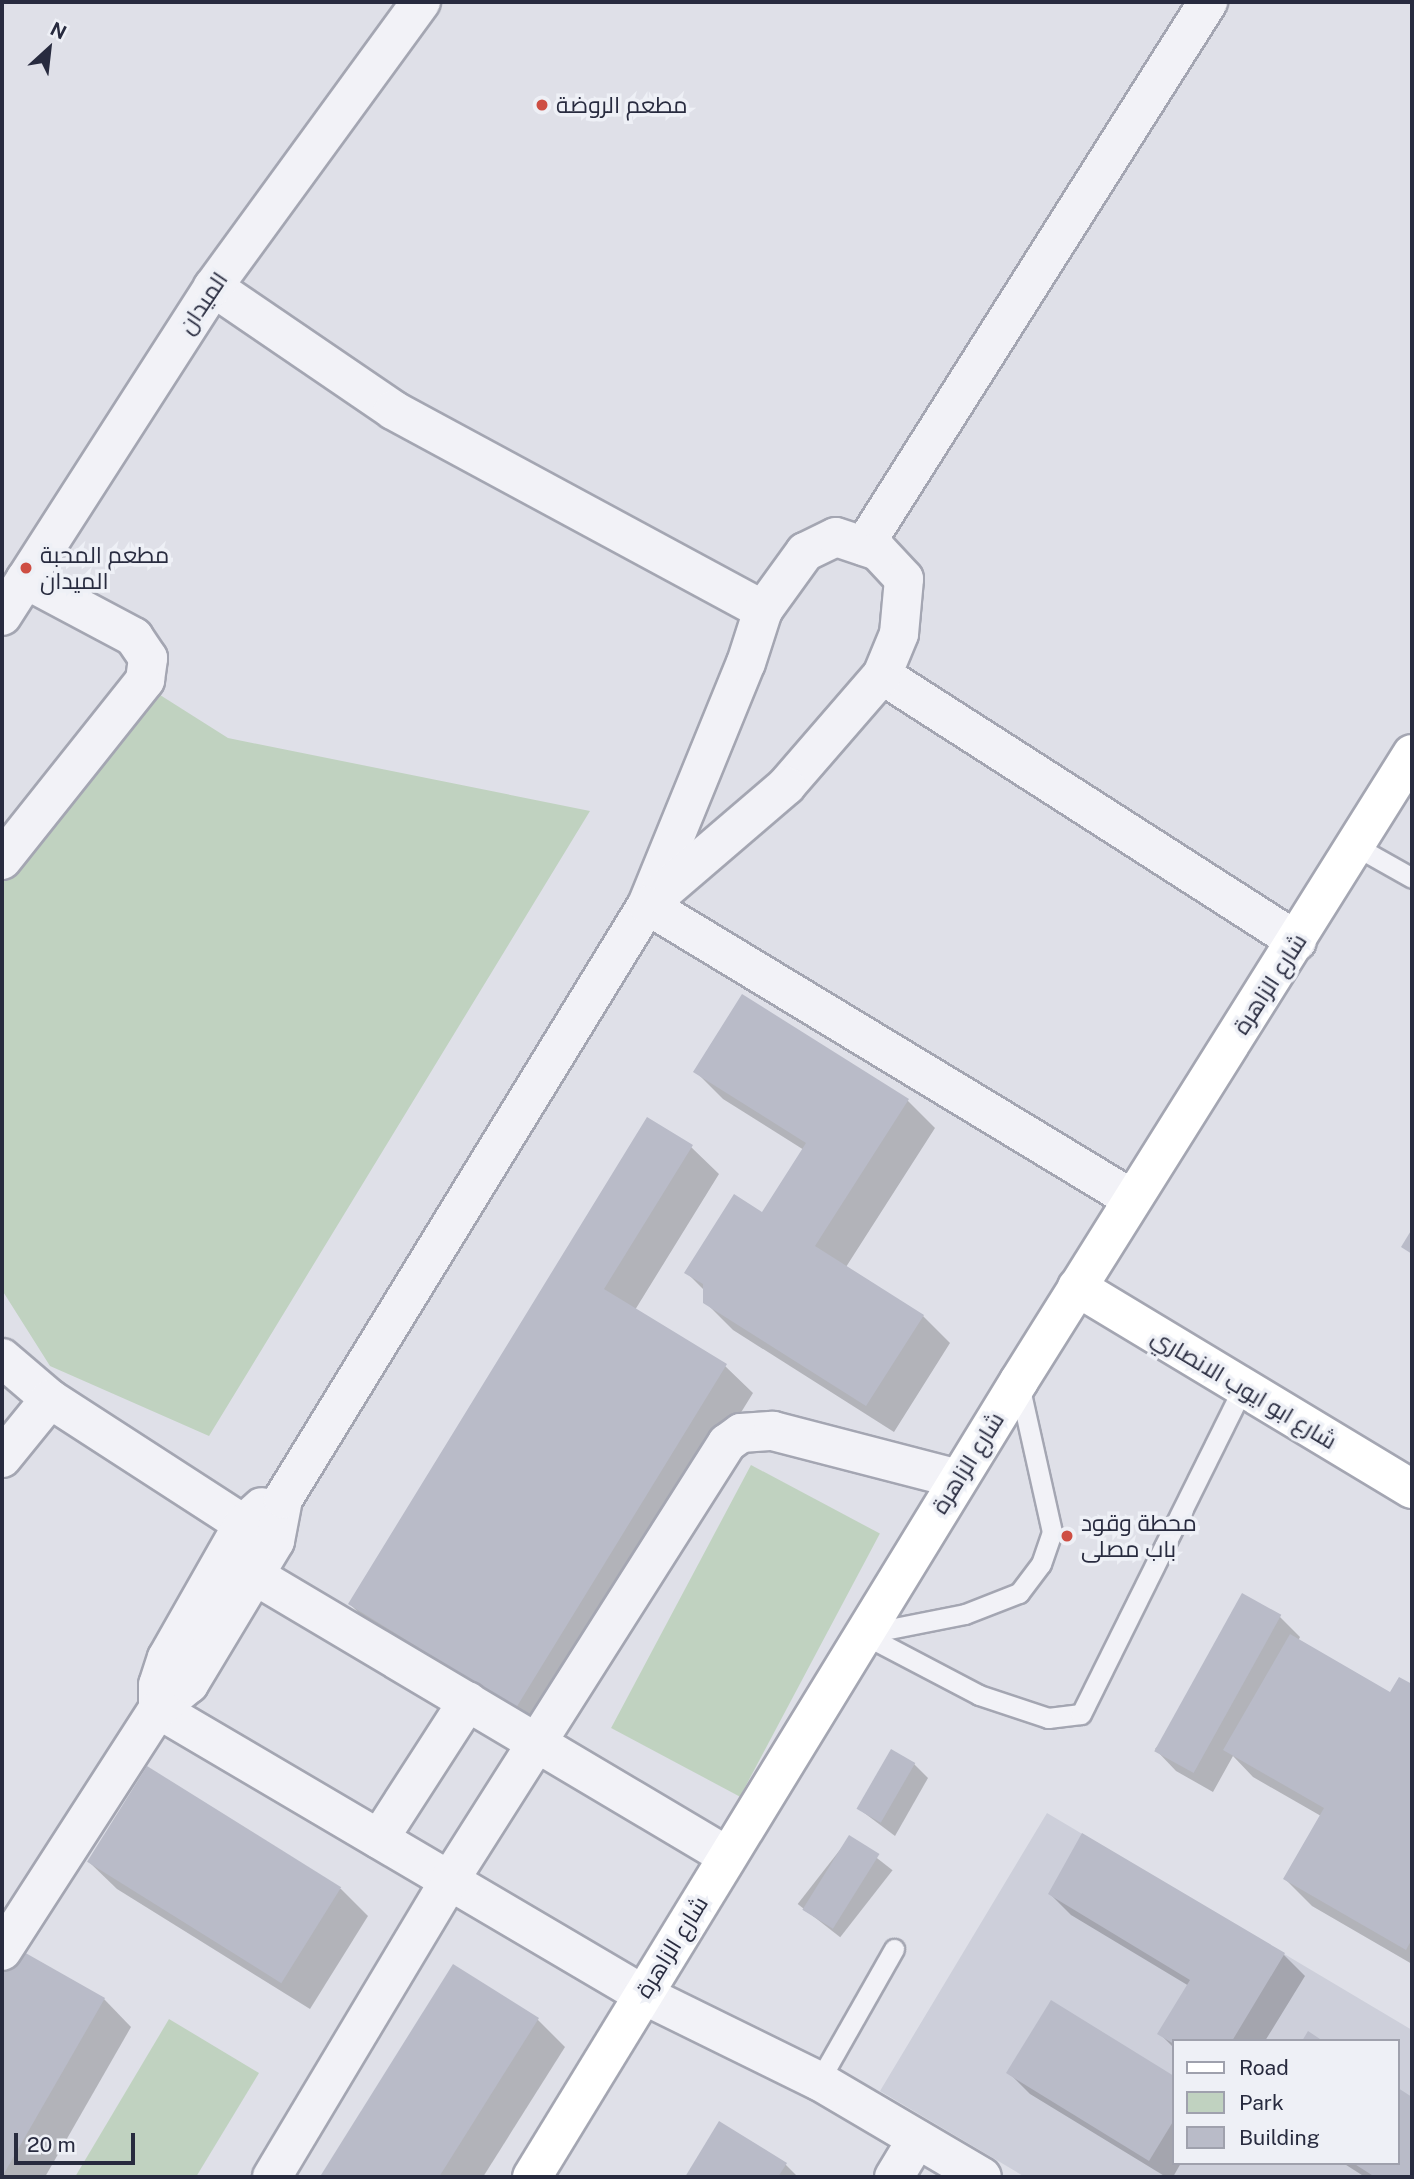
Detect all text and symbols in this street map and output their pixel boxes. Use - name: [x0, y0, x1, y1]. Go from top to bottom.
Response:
- north arrow: [14, 14, 84, 84]
- text: N: [47, 17, 70, 43]
- place label: مطعم الروضة: [556, 91, 687, 119]
- marker: مطعم الروضة: [534, 97, 550, 113]
- street label: الميدان: [172, 267, 234, 339]
- place label: مطعم المحبة الميدان: [40, 541, 169, 595]
- marker: مطعم المحبة الميدان: [18, 560, 34, 576]
- street label: شارع الزاهرة: [1227, 929, 1313, 1039]
- street label: شارع ابو ايوب الانصاري: [1146, 1323, 1342, 1455]
- street label: شارع الزاهرة: [926, 1407, 1010, 1519]
- place label: محطة وقود باب مصلى: [1081, 1509, 1197, 1563]
- marker: محطة وقود باب مصلى: [1059, 1528, 1075, 1544]
- street label: شارع الزاهرة: [630, 1891, 714, 2003]
- legend: [1172, 2039, 1400, 2165]
- text: Road: [1239, 2055, 1289, 2080]
- text: Park: [1239, 2090, 1284, 2115]
- scale bar: [18, 2120, 138, 2164]
- text: Building: [1239, 2125, 1320, 2150]
- text: 20 m: [27, 2132, 76, 2157]

